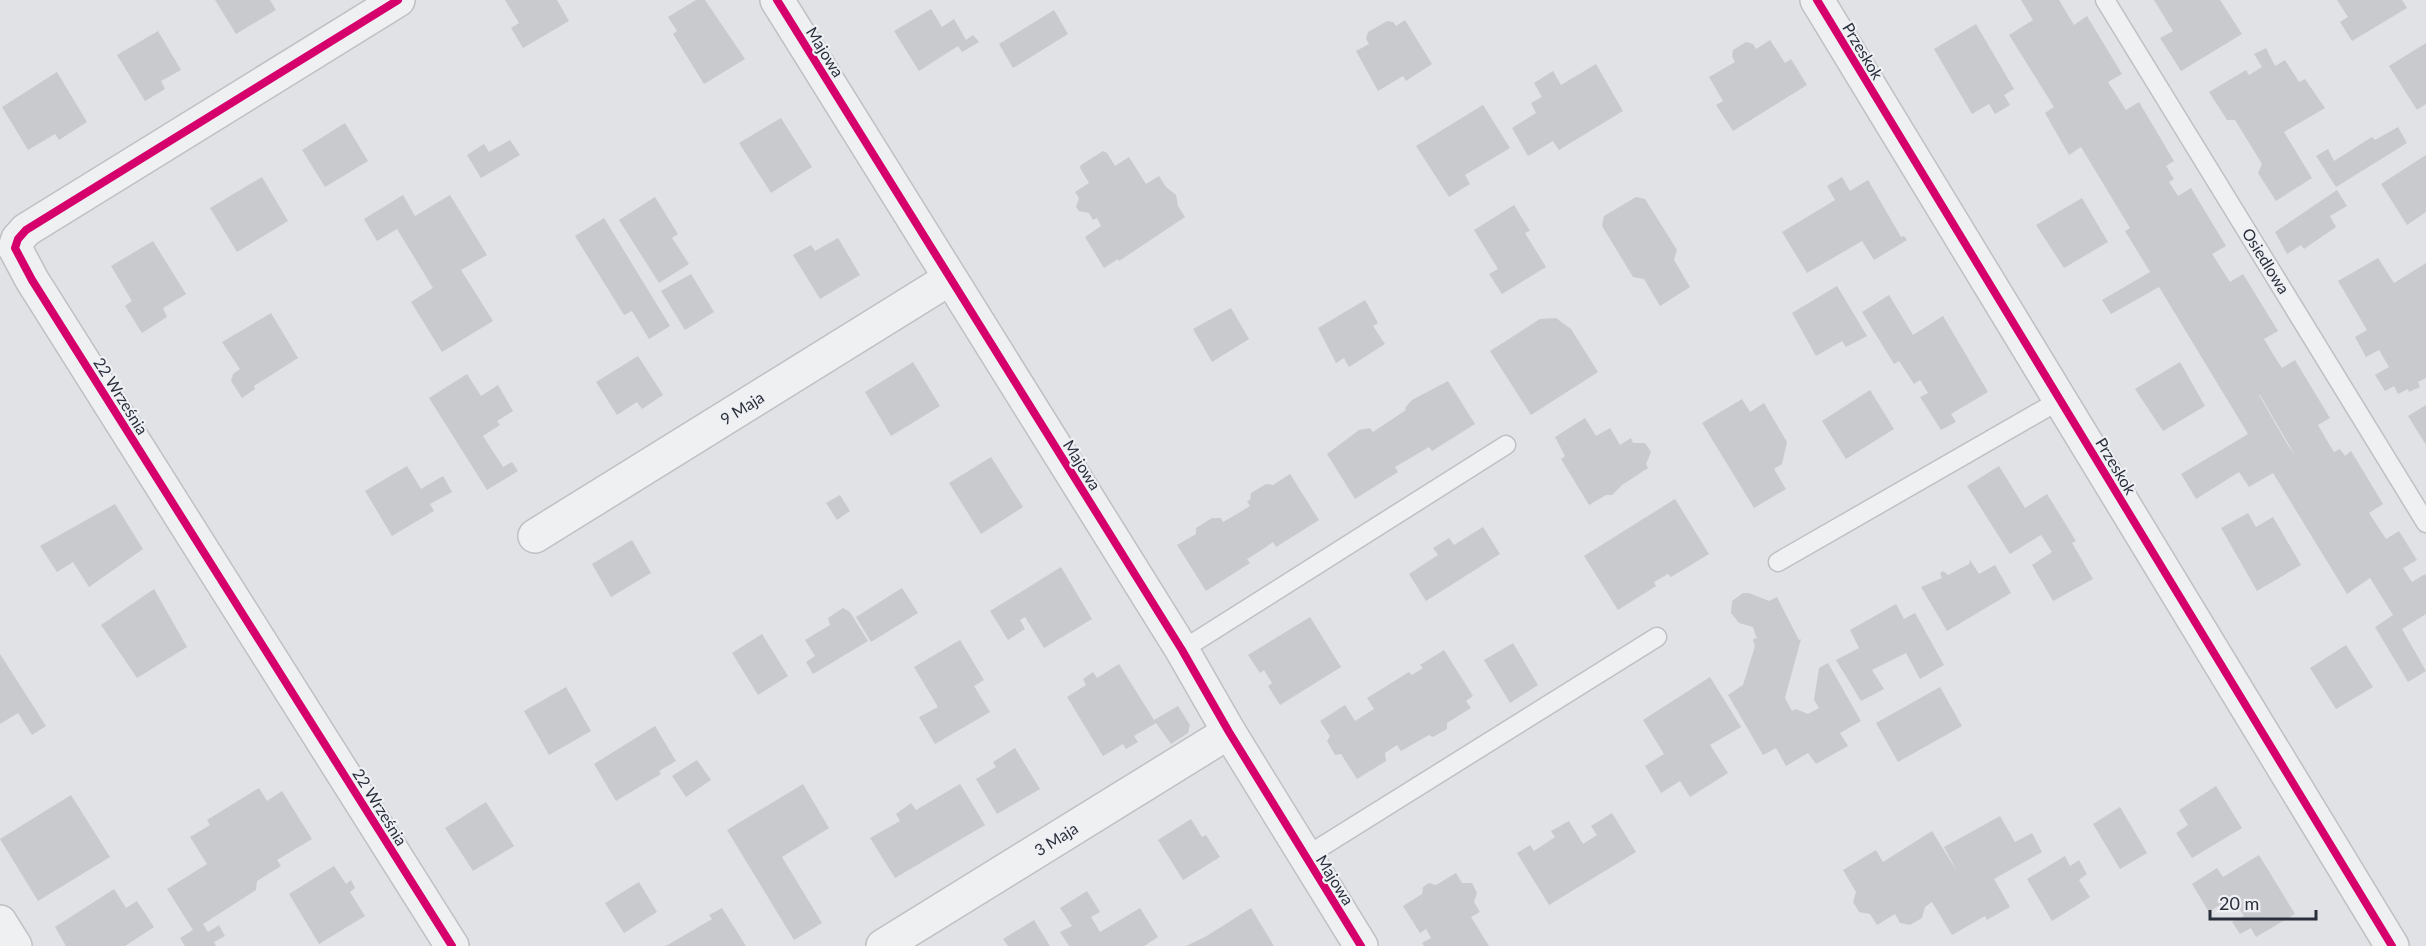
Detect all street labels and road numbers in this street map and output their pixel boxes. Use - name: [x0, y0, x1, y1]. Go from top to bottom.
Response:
- street label: Przeskok: [1839, 19, 1888, 83]
- street label: Majowa: [803, 23, 848, 80]
- street label: Osiedlowa: [2239, 224, 2294, 297]
- street label: 22 Września: [90, 354, 153, 438]
- street label: 9 Maja: [716, 387, 767, 428]
- street label: Przeskok: [2092, 434, 2141, 498]
- street label: Majowa: [1060, 436, 1105, 493]
- street label: 22 Września: [349, 765, 412, 849]
- street label: 3 Maja: [1030, 818, 1081, 859]
- street label: Majowa: [1313, 851, 1358, 908]

